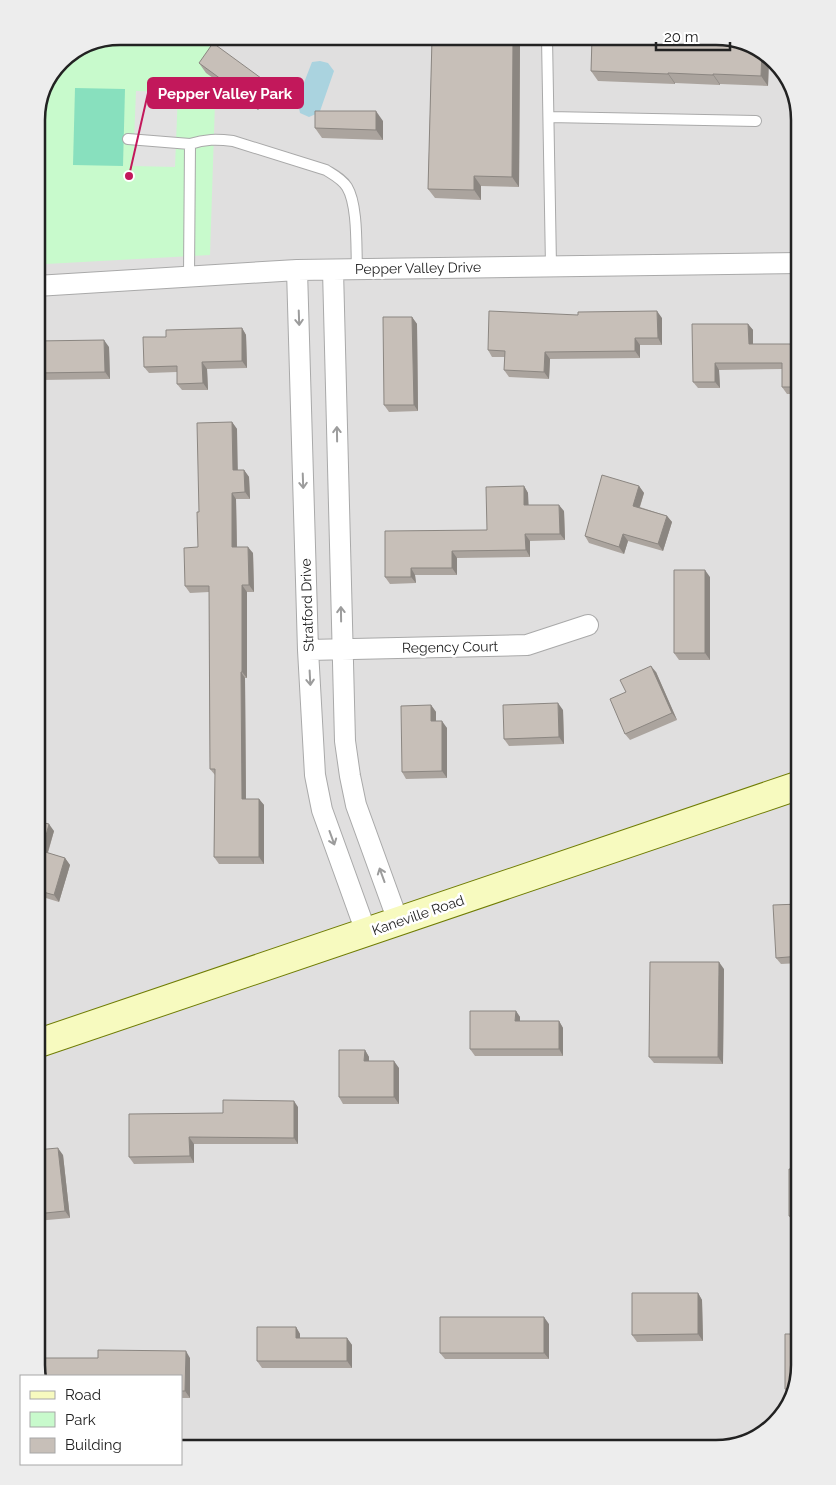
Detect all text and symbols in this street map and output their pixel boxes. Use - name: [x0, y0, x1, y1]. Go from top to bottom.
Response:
- scale bar: [656, 20, 730, 52]
- text: 20 m: [664, 28, 699, 46]
- callout: Pepper Valley Park: [148, 78, 303, 108]
- text: Pepper Valley Park: [158, 85, 293, 103]
- street label: Pepper Valley Drive: [355, 259, 481, 277]
- one-way arrow: [294, 310, 304, 326]
- one-way arrow: [332, 426, 342, 442]
- one-way arrow: [299, 473, 308, 489]
- street label: Stratford Drive: [297, 558, 317, 652]
- one-way arrow: [337, 606, 346, 622]
- street label: Regency Court: [402, 638, 499, 656]
- one-way arrow: [305, 670, 314, 686]
- one-way arrow: [328, 830, 337, 845]
- one-way arrow: [377, 868, 386, 884]
- street label: Kaneville Road: [370, 892, 466, 938]
- legend: [20, 1375, 182, 1465]
- text: Road: [65, 1386, 101, 1404]
- text: Park: [65, 1411, 96, 1429]
- text: Building: [65, 1436, 122, 1454]

